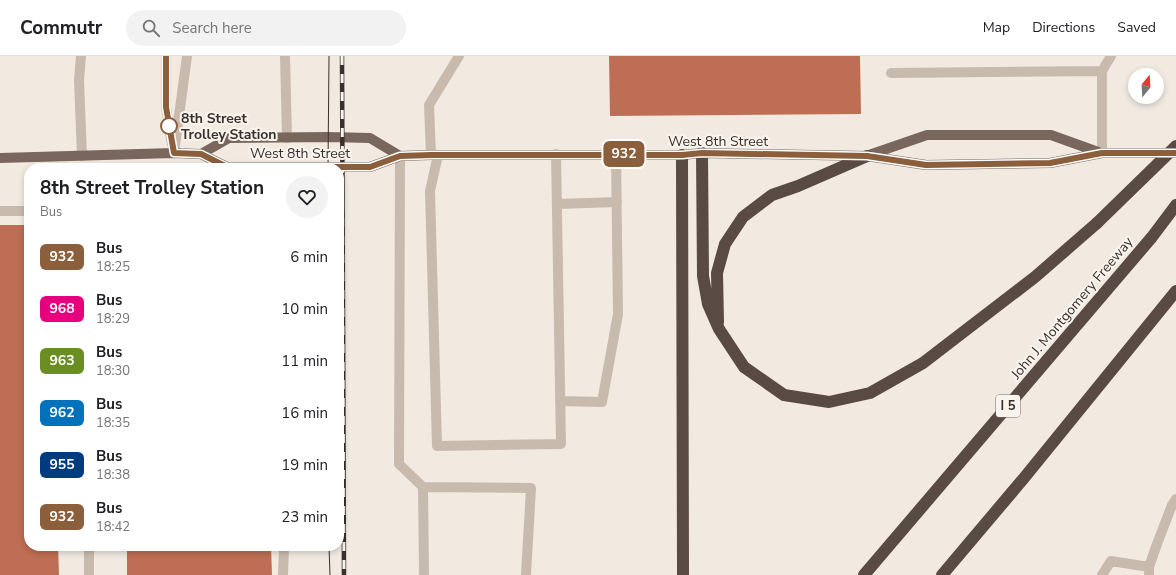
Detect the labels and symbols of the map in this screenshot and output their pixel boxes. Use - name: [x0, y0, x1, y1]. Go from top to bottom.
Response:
- north arrow: [1128, 68, 1164, 104]
- place label: 8th Street Trolley Station: [181, 109, 277, 144]
- marker: 8th Street Trolley Station: [160, 117, 178, 135]
- street label: West 8th Street: [668, 132, 768, 151]
- line badge: 932: [601, 141, 647, 167]
- street label: West 8th Street: [250, 144, 350, 163]
- street label: John J. Montgomery Freeway: [1006, 232, 1138, 384]
- road number: I 5: [996, 395, 1020, 417]

